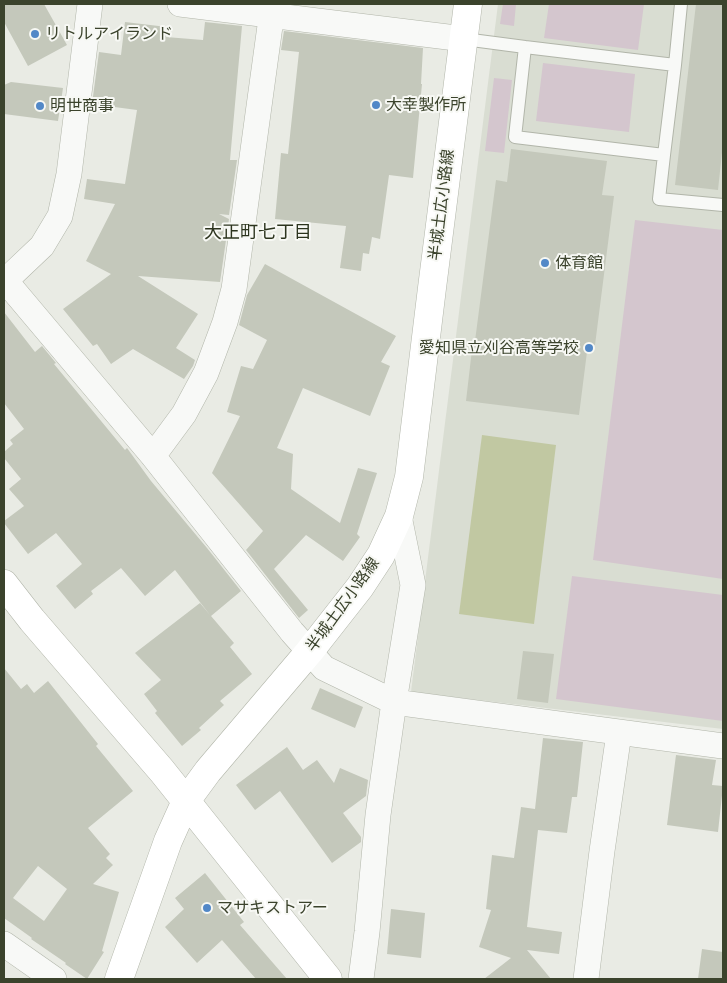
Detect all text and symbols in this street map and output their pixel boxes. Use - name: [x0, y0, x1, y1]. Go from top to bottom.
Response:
- place label: リトルアイランド: [45, 24, 173, 44]
- marker: リトルアイランド: [29, 28, 41, 40]
- place label: 大幸製作所: [386, 95, 466, 115]
- place label: 明世商事: [50, 96, 114, 116]
- marker: 大幸製作所: [370, 99, 382, 111]
- marker: 明世商事: [34, 100, 46, 112]
- street label: 半城土広小路線: [426, 148, 458, 262]
- district label: 大正町七丁目: [204, 222, 312, 244]
- place label: 体育館: [555, 253, 603, 273]
- marker: 体育館: [539, 257, 551, 269]
- place label: 愛知県立刈谷高等学校: [419, 338, 579, 358]
- marker: 愛知県立刈谷高等学校: [583, 342, 595, 354]
- street label: 半城土広小路線: [302, 554, 384, 656]
- place label: マサキストアー: [217, 898, 328, 918]
- marker: マサキストアー: [201, 902, 213, 914]

